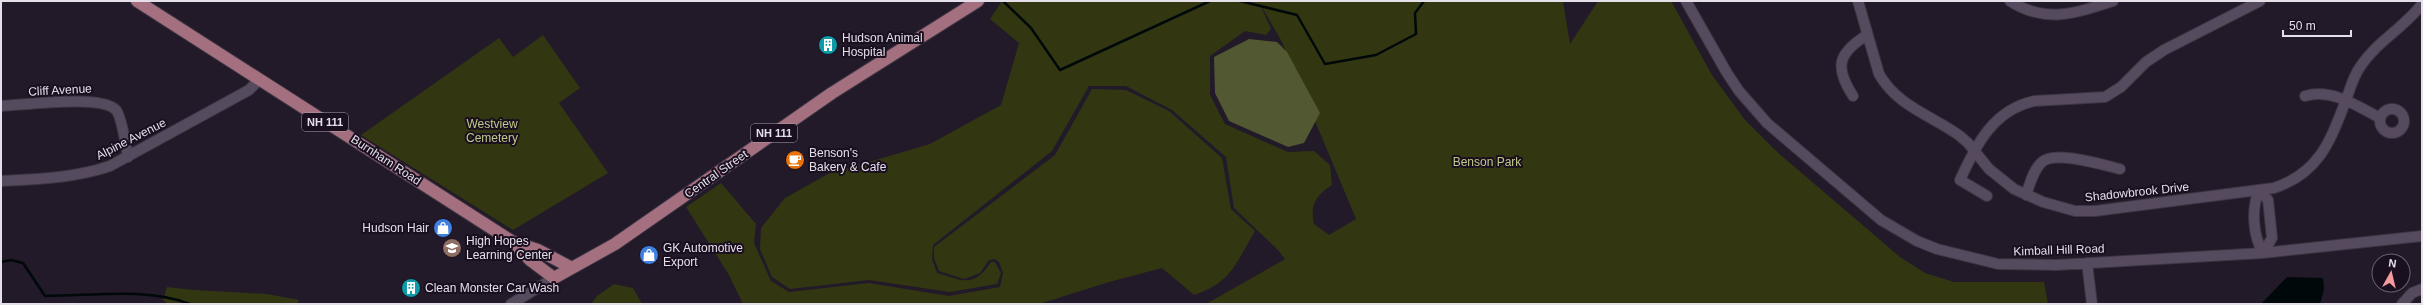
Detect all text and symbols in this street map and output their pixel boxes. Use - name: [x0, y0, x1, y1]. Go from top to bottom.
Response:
- scale bar: [2283, 12, 2351, 38]
- text: 50 m: [2289, 19, 2316, 33]
- place label: Hudson Animal Hospital: [842, 31, 923, 59]
- building icon: Hudson Animal Hospital: [817, 34, 839, 56]
- street label: Cliff Avenue: [28, 81, 92, 99]
- road number: NH 111: [302, 113, 348, 131]
- street label: Alpine Avenue: [94, 115, 169, 163]
- park label: Westview Cemetery: [466, 117, 518, 145]
- road number: NH 111: [751, 124, 797, 142]
- street label: Burnham Road: [348, 132, 424, 188]
- place label: Benson's Bakery & Cafe: [809, 146, 887, 174]
- street label: Central Street: [682, 147, 751, 201]
- cafe icon: Benson's Bakery & Cafe: [784, 149, 806, 171]
- park label: Benson Park: [1453, 155, 1522, 169]
- street label: Shadowbrook Drive: [2084, 180, 2190, 204]
- shop icon: Hudson Hair: [432, 217, 454, 239]
- place label: Hudson Hair: [362, 221, 429, 235]
- place label: High Hopes Learning Center: [466, 234, 552, 262]
- school or university icon: High Hopes Learning Center: [441, 237, 463, 259]
- place label: GK Automotive Export: [663, 241, 743, 269]
- street label: Kimball Hill Road: [2013, 241, 2105, 259]
- shop icon: GK Automotive Export: [638, 244, 660, 266]
- north arrow: [2371, 253, 2411, 293]
- text: N: [2388, 257, 2397, 270]
- building icon: Clean Monster Car Wash: [400, 277, 422, 299]
- place label: Clean Monster Car Wash: [425, 281, 559, 295]

